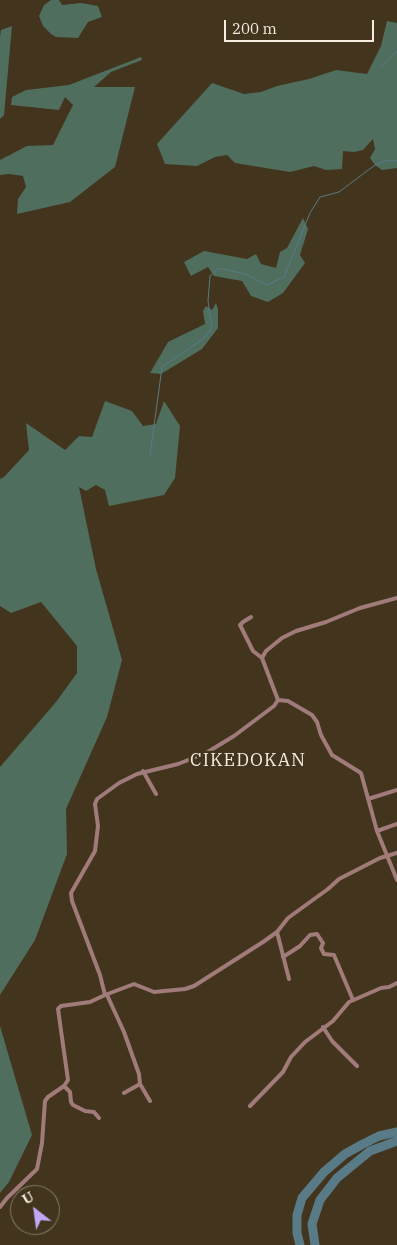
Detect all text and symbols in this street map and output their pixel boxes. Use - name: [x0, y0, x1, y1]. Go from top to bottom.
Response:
- scale bar: [227, 10, 377, 42]
- text: 200 m: [232, 19, 277, 38]
- district label: CIKEDOKAN: [189, 750, 307, 772]
- north arrow: [10, 1185, 60, 1235]
- text: U: [19, 1187, 37, 1208]

